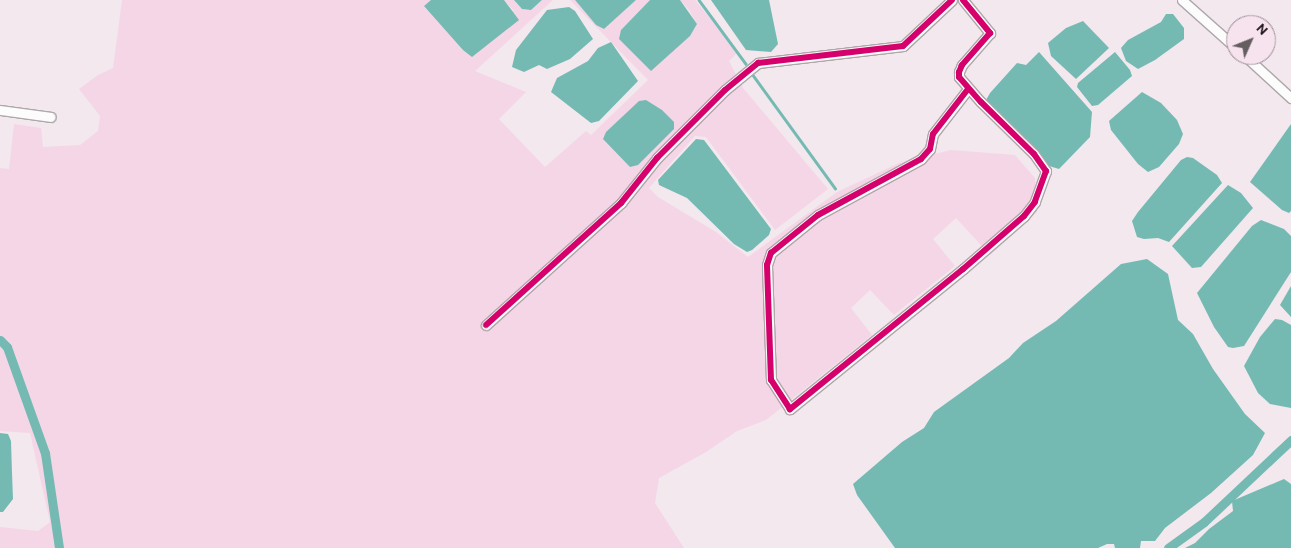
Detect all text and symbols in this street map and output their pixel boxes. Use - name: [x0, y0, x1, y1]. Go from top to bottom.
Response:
- north arrow: [1226, 15, 1276, 65]
- text: N: [1252, 20, 1271, 39]

